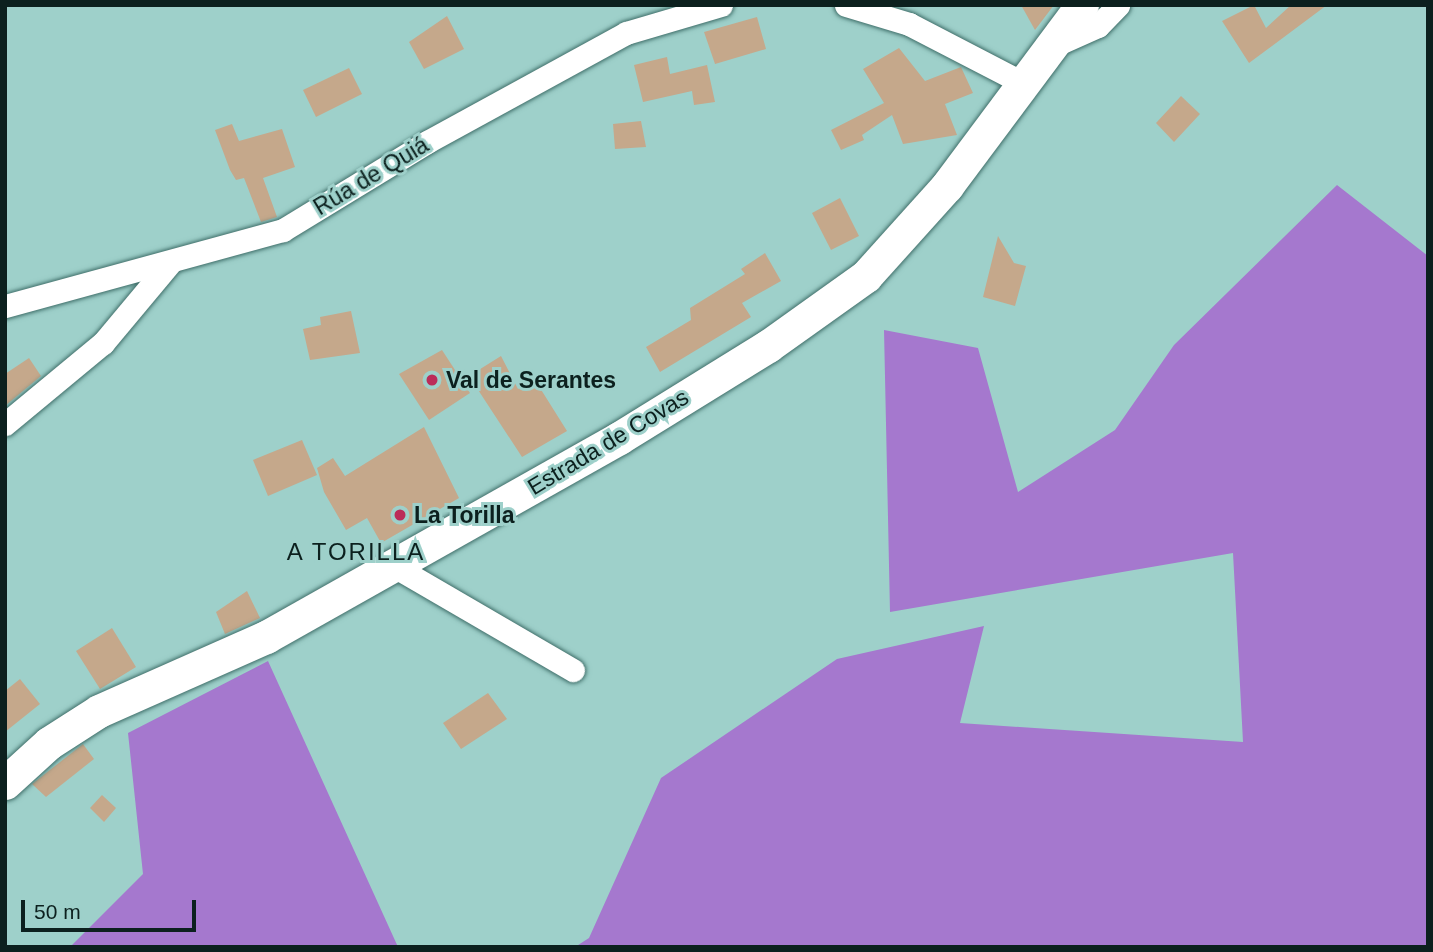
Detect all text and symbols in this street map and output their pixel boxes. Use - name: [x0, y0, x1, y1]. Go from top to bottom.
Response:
- street label: Rúa de Quiá: [309, 131, 433, 221]
- place label: Val de Serantes: [446, 366, 616, 394]
- marker: Val de Serantes: [424, 372, 440, 388]
- street label: Estrada de Covas: [523, 383, 693, 501]
- place label: La Torilla: [414, 501, 515, 529]
- marker: La Torilla: [392, 507, 408, 523]
- district label: A TORILLA: [287, 538, 425, 566]
- scale bar: [24, 886, 200, 930]
- text: 50 m: [34, 900, 81, 923]

